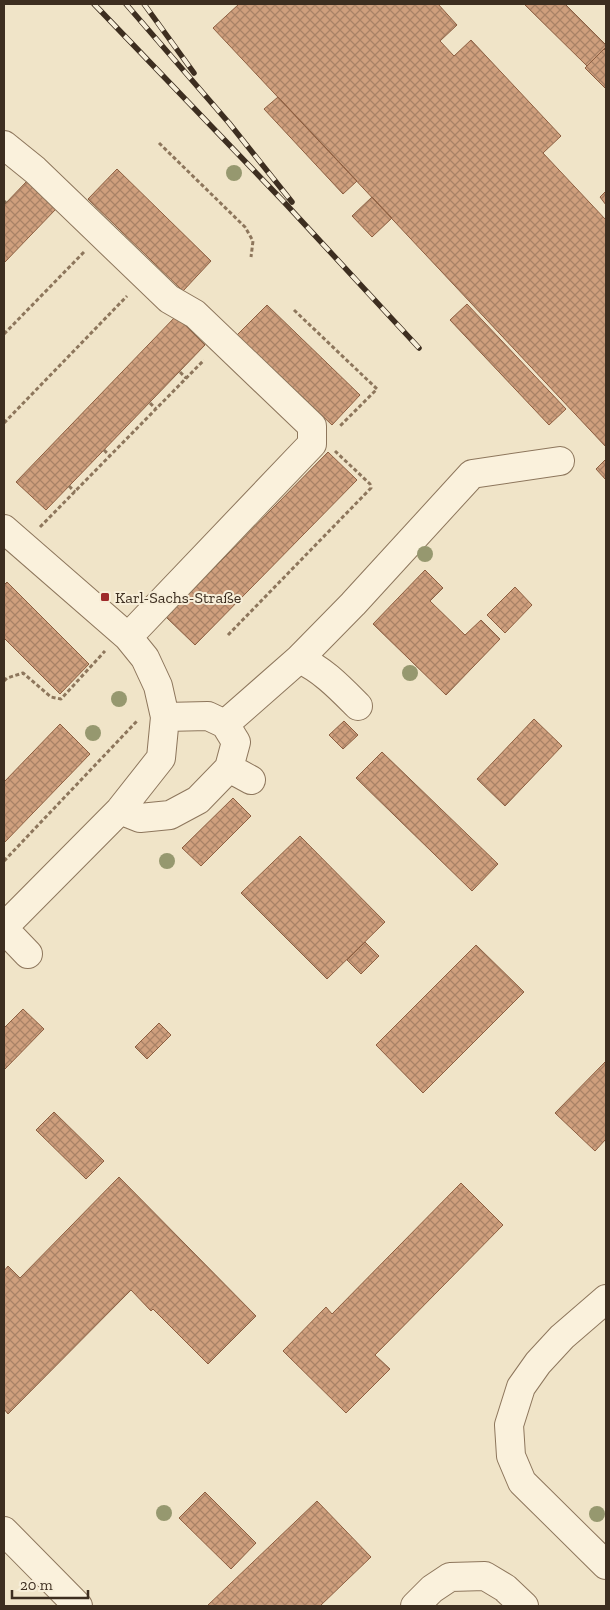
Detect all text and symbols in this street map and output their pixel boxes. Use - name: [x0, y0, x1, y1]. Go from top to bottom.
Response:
- place label: Karl-Sachs-Straße: [115, 588, 241, 607]
- marker: Karl-Sachs-Straße: [99, 591, 111, 603]
- scale bar: [12, 1568, 89, 1600]
- text: 20 m: [20, 1576, 53, 1594]

